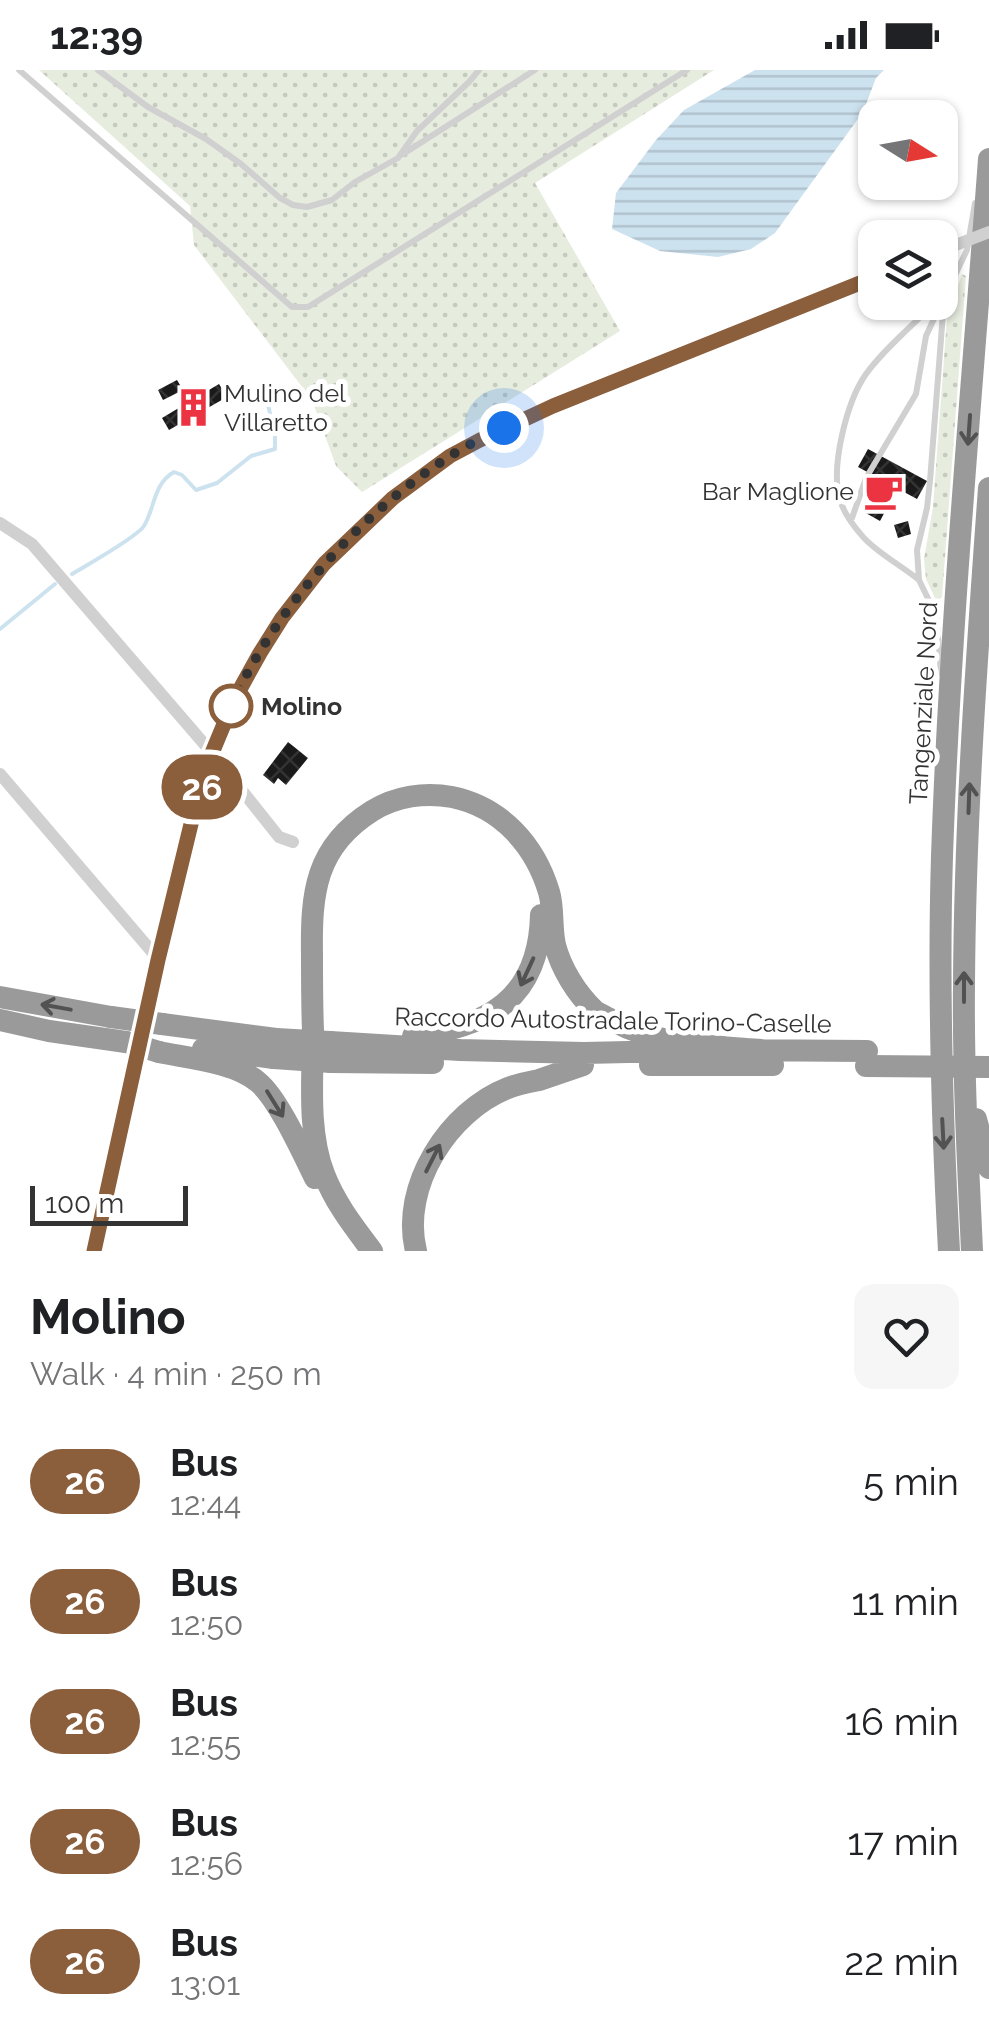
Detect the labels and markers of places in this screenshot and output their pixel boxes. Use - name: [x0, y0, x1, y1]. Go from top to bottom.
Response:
- place label: Mulino del Villaretto: [224, 378, 346, 437]
- building icon: Mulino del Villaretto: [173, 386, 215, 428]
- cafe icon: Bar Maglione: [863, 470, 905, 512]
- place label: Bar Maglione: [702, 476, 854, 506]
- marker: Molino: [210, 685, 252, 727]
- place label: Molino: [261, 691, 342, 721]

